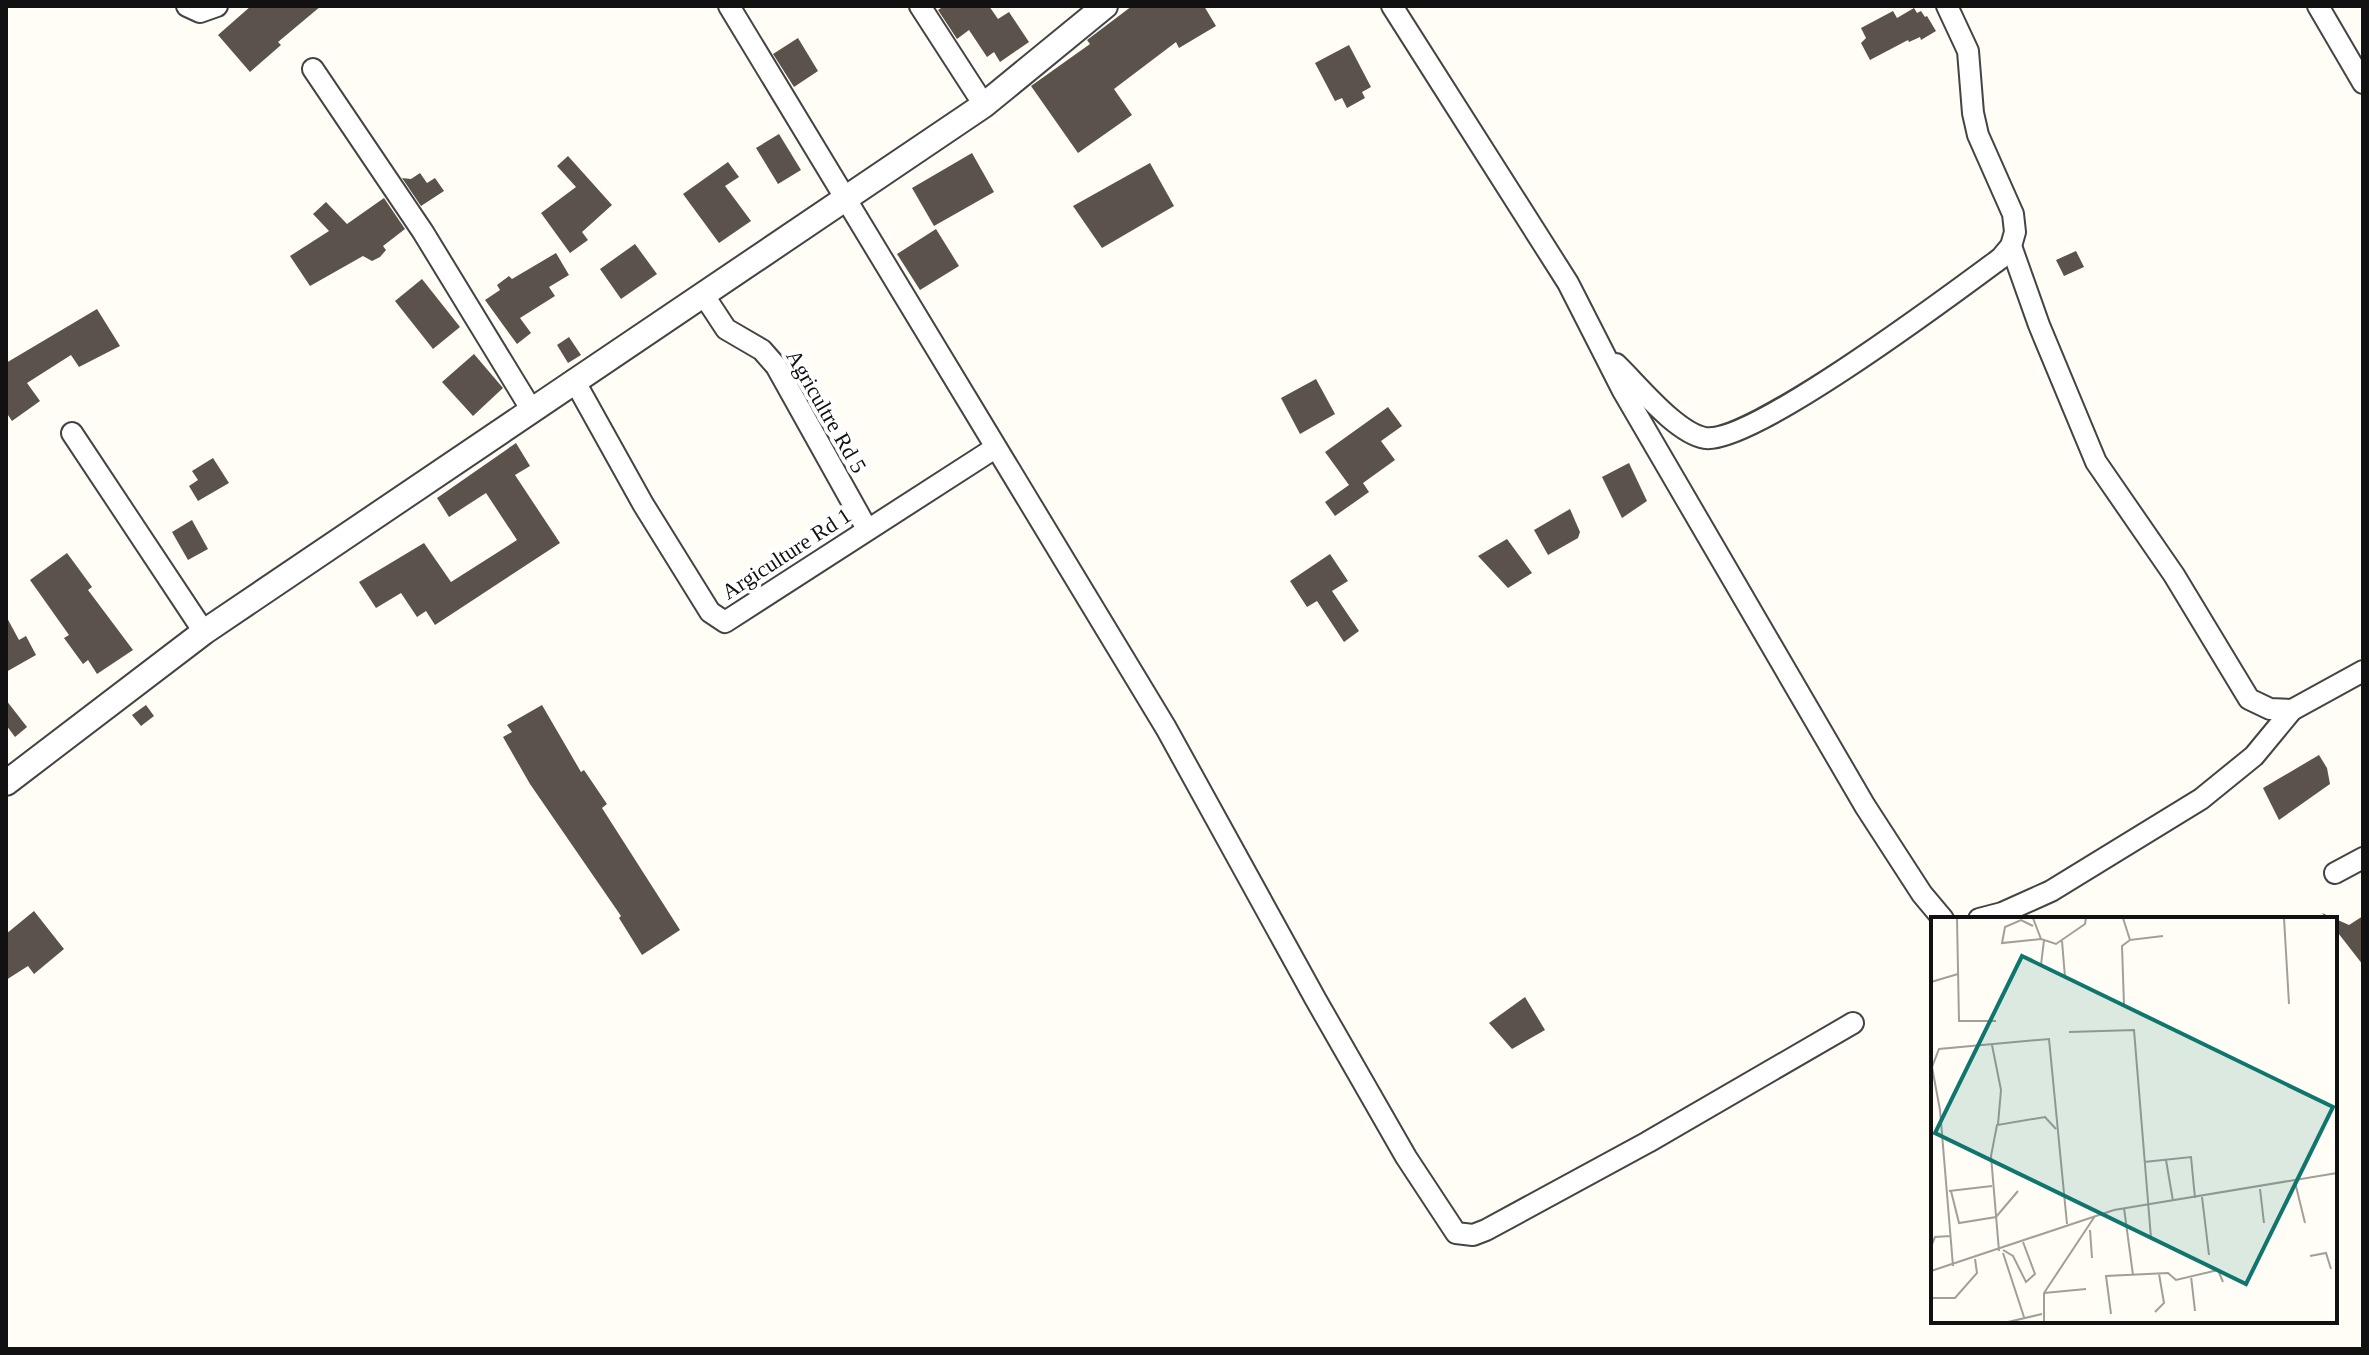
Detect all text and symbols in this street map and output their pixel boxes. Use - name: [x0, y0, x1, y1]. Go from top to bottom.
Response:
- street label: Agricultre Rd 5: [781, 345, 872, 477]
- street label: Argiculture Rd 1: [717, 502, 855, 604]
- inset map: [1931, 917, 2337, 1323]

